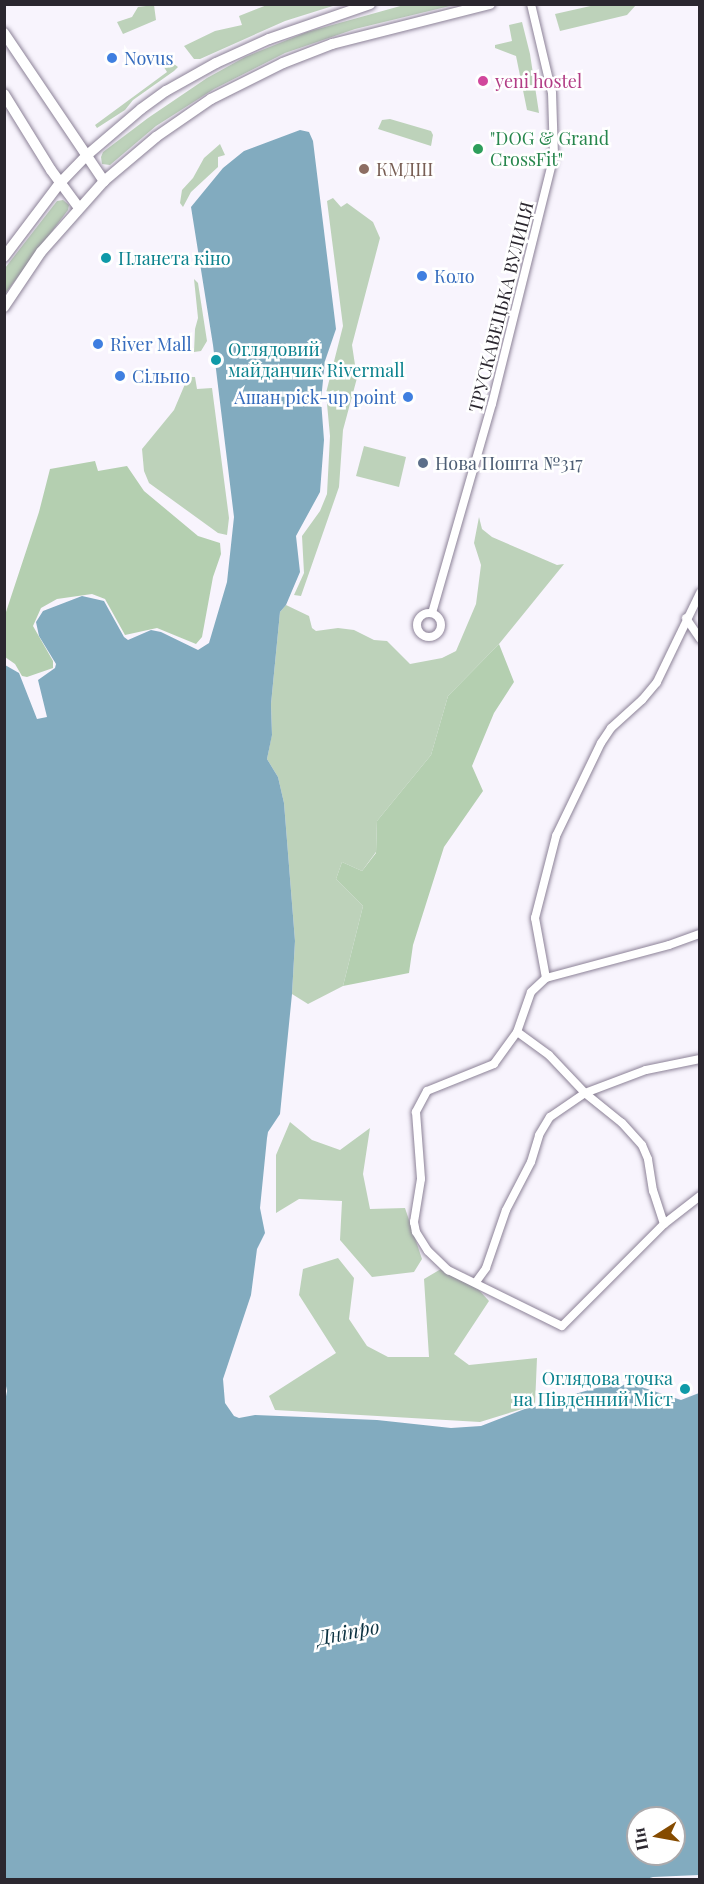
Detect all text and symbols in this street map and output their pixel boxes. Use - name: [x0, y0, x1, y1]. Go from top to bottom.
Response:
- place label: Novus: [124, 47, 173, 69]
- marker: Novus: [105, 51, 119, 65]
- place label: yeni hostel: [495, 70, 583, 92]
- marker: yeni hostel: [476, 74, 490, 88]
- place label: "DOG & Grand CrossFit": [490, 128, 609, 170]
- marker: "DOG & Grand CrossFit": [471, 142, 485, 156]
- place label: КМДШ: [376, 158, 433, 180]
- marker: КМДШ: [357, 162, 371, 176]
- street label: ТРУСКАВЕЦЬКА ВУЛИЦЯ: [464, 199, 538, 415]
- place label: Планета кіно: [118, 247, 231, 269]
- marker: Планета кіно: [99, 251, 113, 265]
- place label: Коло: [434, 265, 475, 287]
- marker: Коло: [415, 269, 429, 283]
- place label: River Mall: [110, 333, 192, 355]
- marker: River Mall: [91, 337, 105, 351]
- place label: Оглядовий майданчик Rivermall: [228, 339, 405, 382]
- marker: Оглядовий майданчик Rivermall: [209, 353, 223, 367]
- place label: Сільпо: [132, 365, 190, 387]
- marker: Сільпо: [113, 369, 127, 383]
- place label: Ашан pick-up point: [234, 386, 396, 408]
- marker: Ашан pick-up point: [401, 390, 415, 404]
- place label: Нова Пошта №317: [435, 452, 583, 474]
- marker: Нова Пошта №317: [416, 456, 430, 470]
- place label: Оглядова точка на Південний Міст: [513, 1368, 673, 1410]
- marker: Оглядова точка на Південний Міст: [678, 1382, 692, 1396]
- water label: Дніпро: [315, 1613, 381, 1649]
- north arrow: [626, 1806, 686, 1866]
- text: Пн: [627, 1826, 652, 1852]

